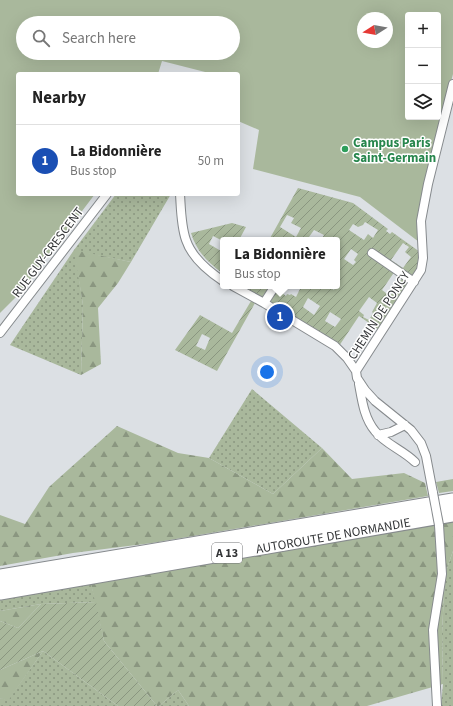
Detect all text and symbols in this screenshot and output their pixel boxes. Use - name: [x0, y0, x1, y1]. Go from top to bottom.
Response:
- north arrow: [357, 12, 393, 48]
- map controls: [405, 12, 441, 120]
- button: +: [405, 12, 441, 48]
- search box: [16, 16, 240, 60]
- icon: search: [30, 27, 52, 49]
- text: Search here: [62, 28, 136, 49]
- button: −: [405, 48, 441, 84]
- button: layers: [405, 84, 441, 120]
- text: Nearby: [32, 86, 86, 110]
- place label: Campus Paris Saint-Germain: [353, 134, 436, 167]
- text: La Bidonnière: [70, 141, 161, 162]
- marker: Campus Paris Saint-Germain: [340, 144, 350, 154]
- text: 1: [42, 152, 48, 170]
- text: 50 m: [198, 152, 224, 170]
- text: Bus stop: [70, 162, 116, 180]
- street label: RUE GUY-CRESCENT: [8, 204, 88, 302]
- popup: [220, 237, 340, 289]
- text: La Bidonnière: [234, 244, 326, 265]
- text: Bus stop: [234, 265, 281, 283]
- street label: CHEMIN DE PONCY: [344, 267, 415, 363]
- pin: 1: [267, 302, 293, 332]
- your location: [257, 362, 277, 382]
- street label: AUTOROUTE DE NORMANDIE: [255, 514, 412, 558]
- road number: A 13: [212, 543, 242, 563]

